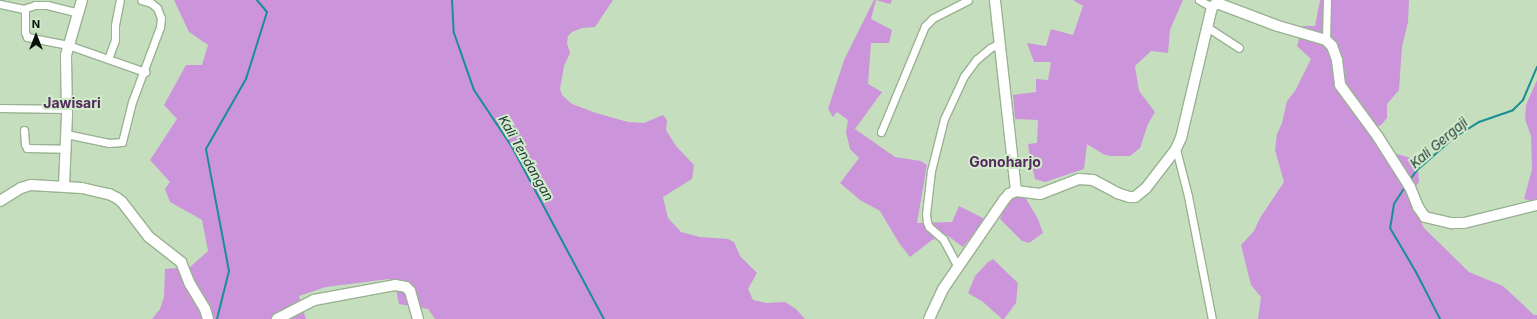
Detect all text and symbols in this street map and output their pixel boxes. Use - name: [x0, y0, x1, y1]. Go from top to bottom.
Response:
- north arrow: [16, 16, 56, 56]
- text: N: [32, 17, 40, 31]
- district label: Jawisari: [43, 95, 101, 111]
- water label: Kali Tendangan: [495, 113, 557, 203]
- water label: Kali Gergaji: [1407, 114, 1471, 172]
- district label: Gonoharjo: [969, 154, 1041, 170]

